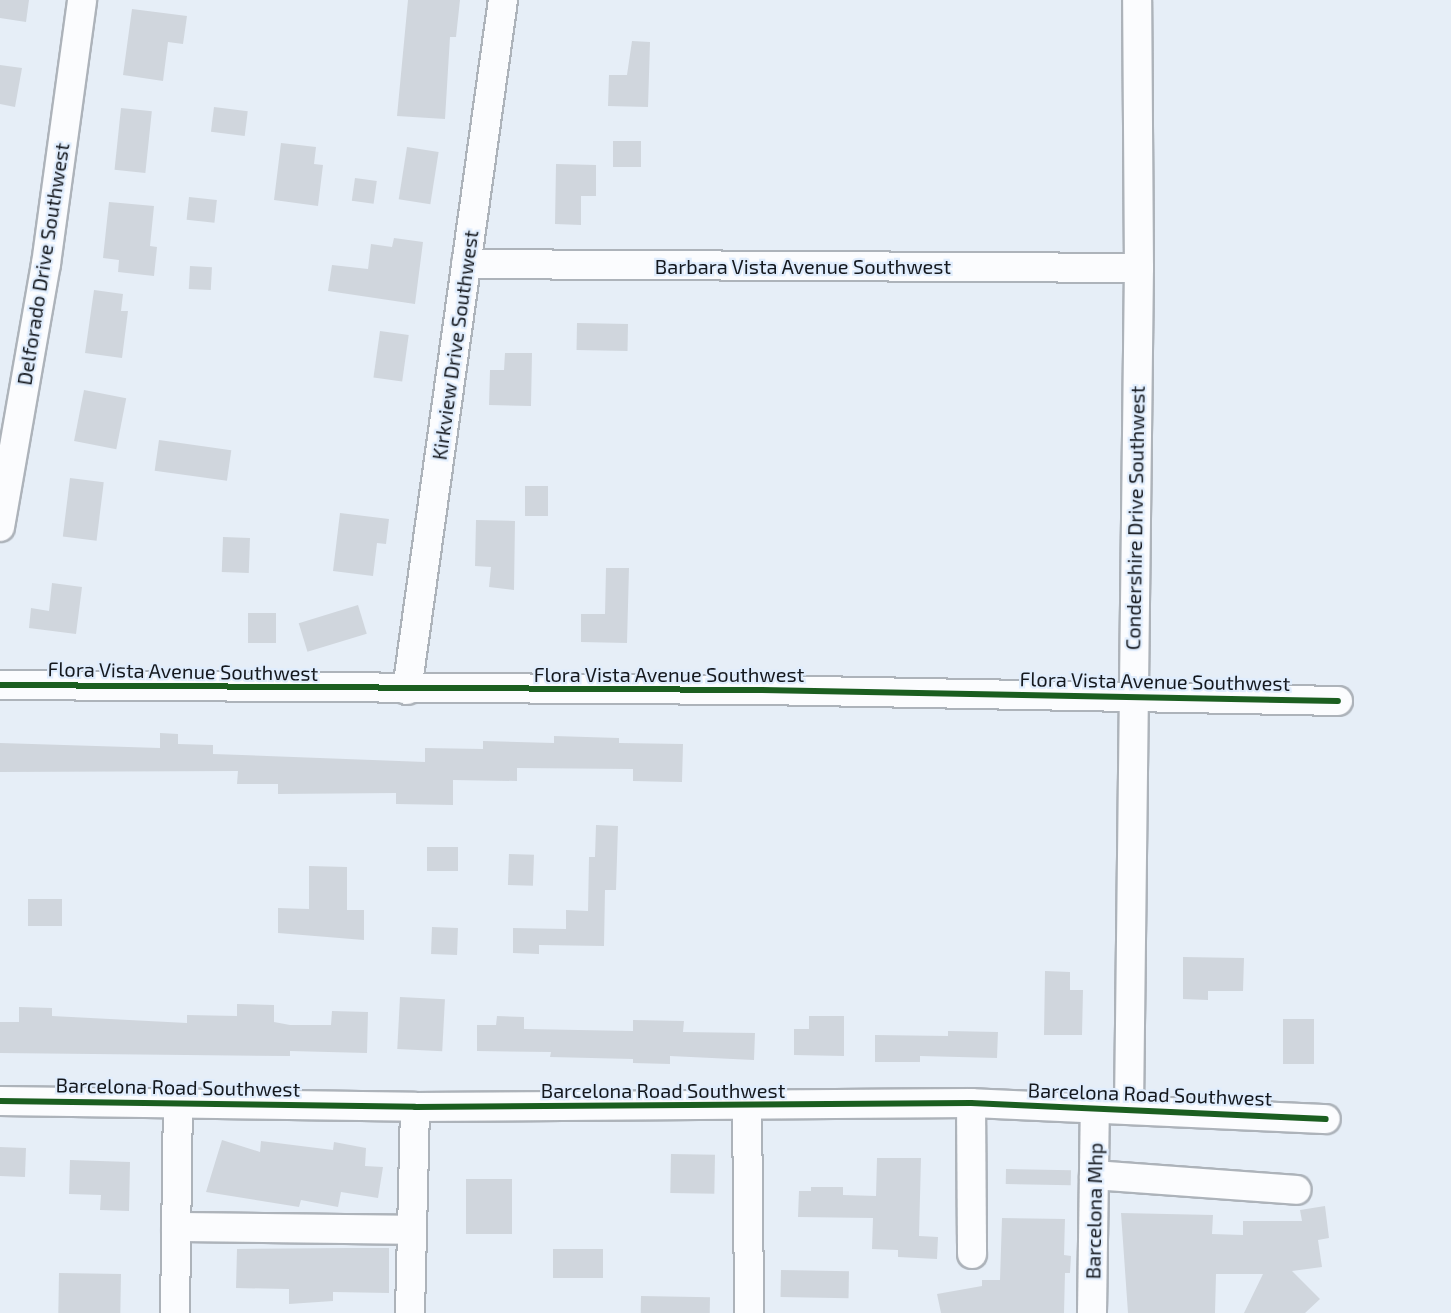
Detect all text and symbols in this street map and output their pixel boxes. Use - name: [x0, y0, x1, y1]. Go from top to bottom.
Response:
- street label: Delforado Drive Southwest: [12, 141, 74, 387]
- street label: Kirkview Drive Southwest: [427, 228, 483, 462]
- street label: Barbara Vista Avenue Southwest: [654, 254, 952, 278]
- street label: Condershire Drive Southwest: [1121, 386, 1149, 650]
- street label: Flora Vista Avenue Southwest: [47, 657, 319, 685]
- street label: Flora Vista Avenue Southwest: [533, 662, 805, 686]
- street label: Flora Vista Avenue Southwest: [1019, 667, 1291, 695]
- street label: Barcelona Road Southwest: [56, 1073, 300, 1101]
- street label: Barcelona Road Southwest: [541, 1078, 785, 1102]
- street label: Barcelona Road Southwest: [1027, 1078, 1273, 1110]
- street label: Barcelona Mhp: [1081, 1142, 1107, 1280]

